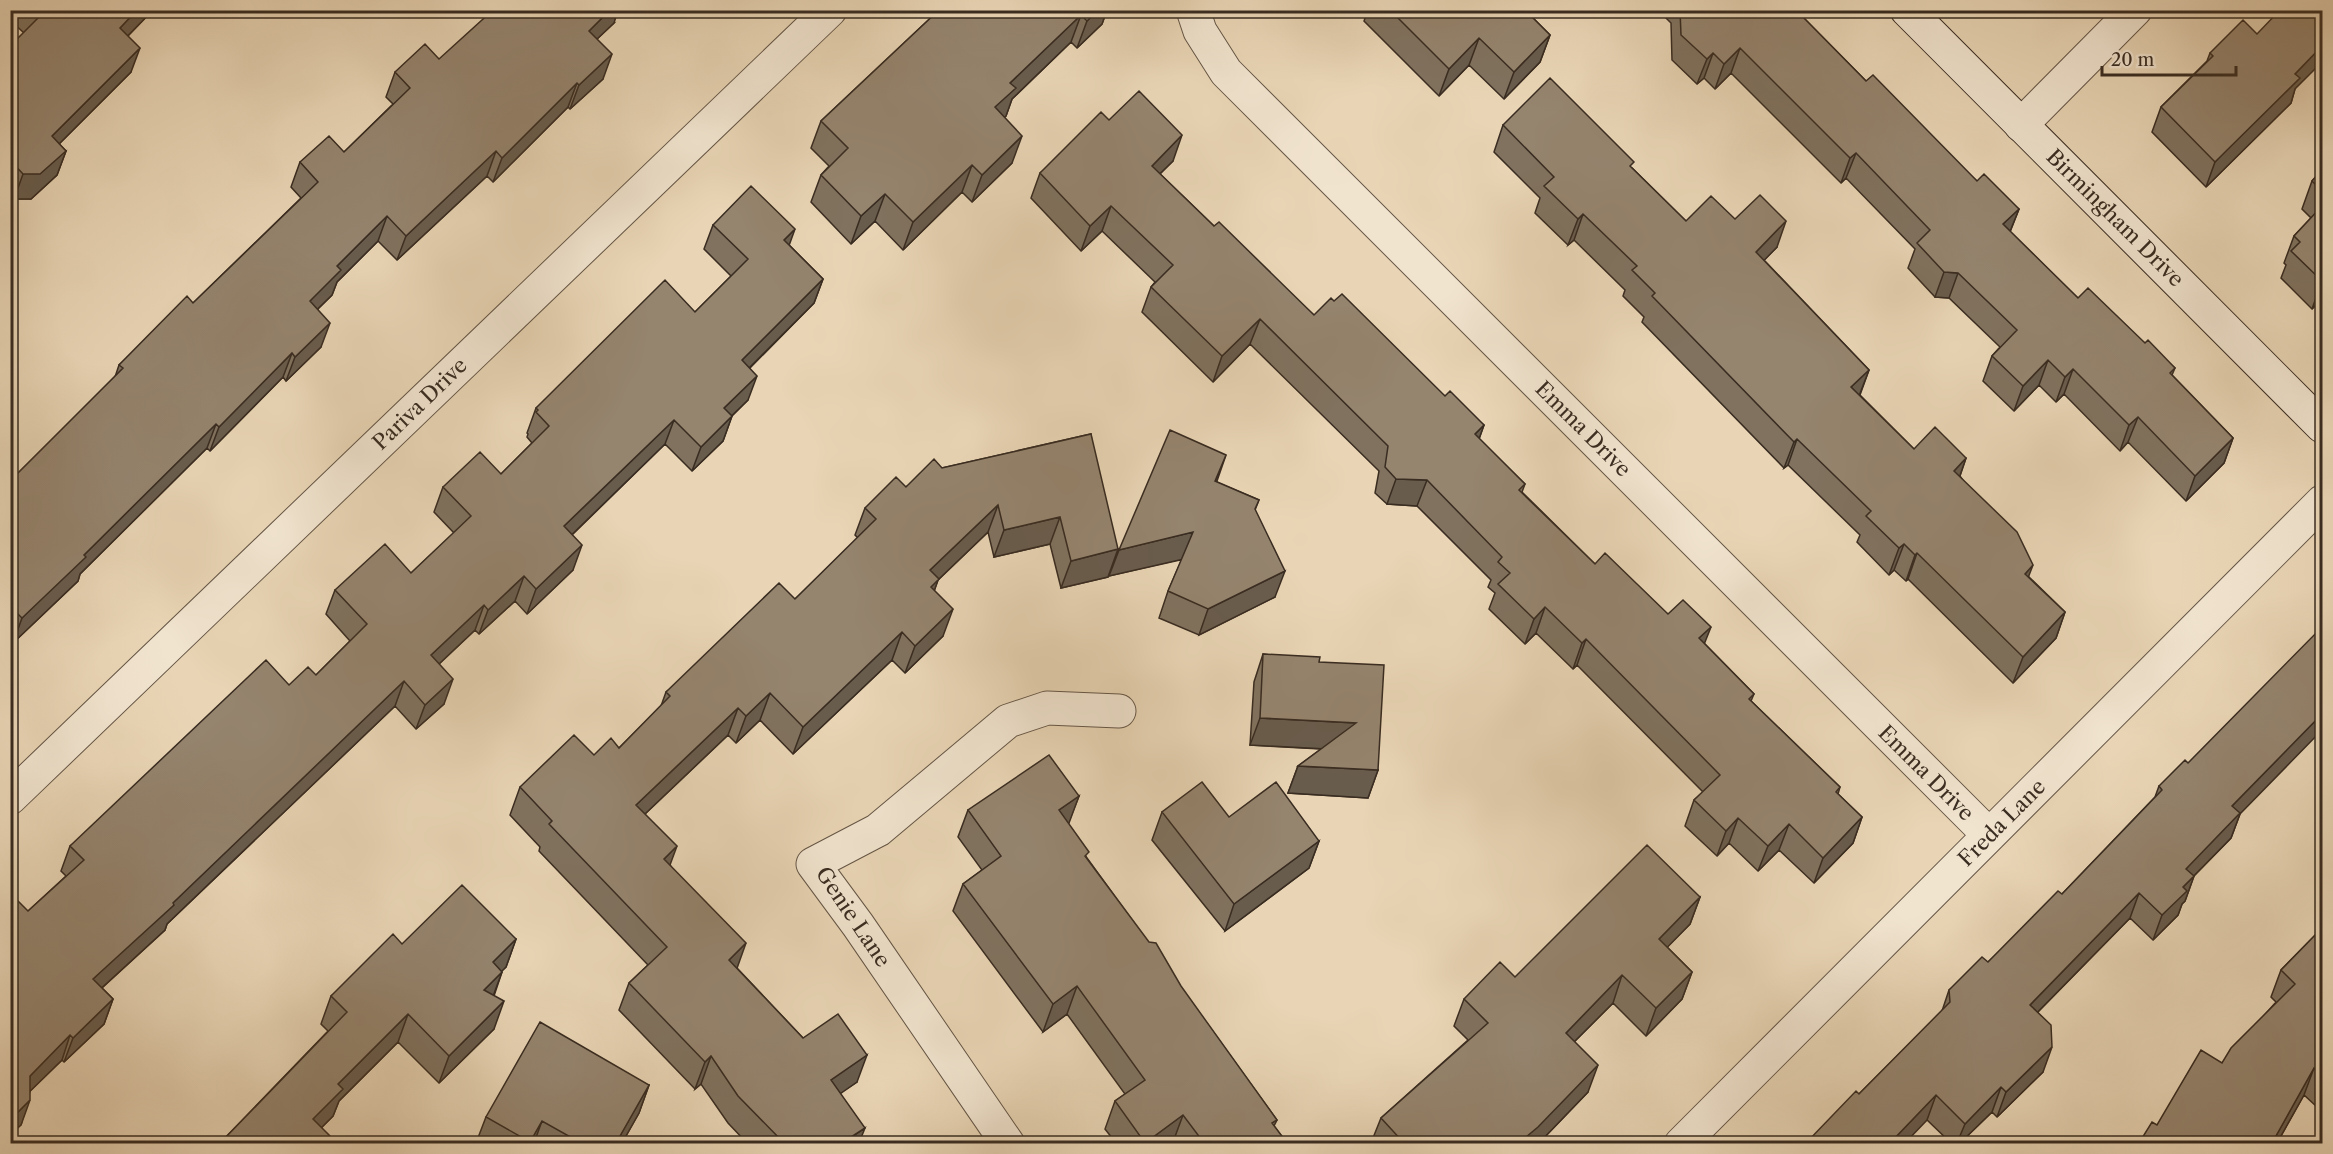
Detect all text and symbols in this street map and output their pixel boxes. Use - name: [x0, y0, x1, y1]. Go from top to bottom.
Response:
- scale bar: [2102, 39, 2236, 77]
- text: 20 m: [2111, 49, 2155, 71]
- street label: Birmingham Drive: [2041, 144, 2189, 292]
- street label: Pariva Drive: [367, 352, 472, 455]
- street label: Emma Drive: [1530, 376, 1636, 482]
- street label: Emma Drive: [1873, 720, 1979, 826]
- street label: Freda Lane: [1953, 774, 2050, 871]
- street label: Genie Lane: [811, 862, 896, 972]

